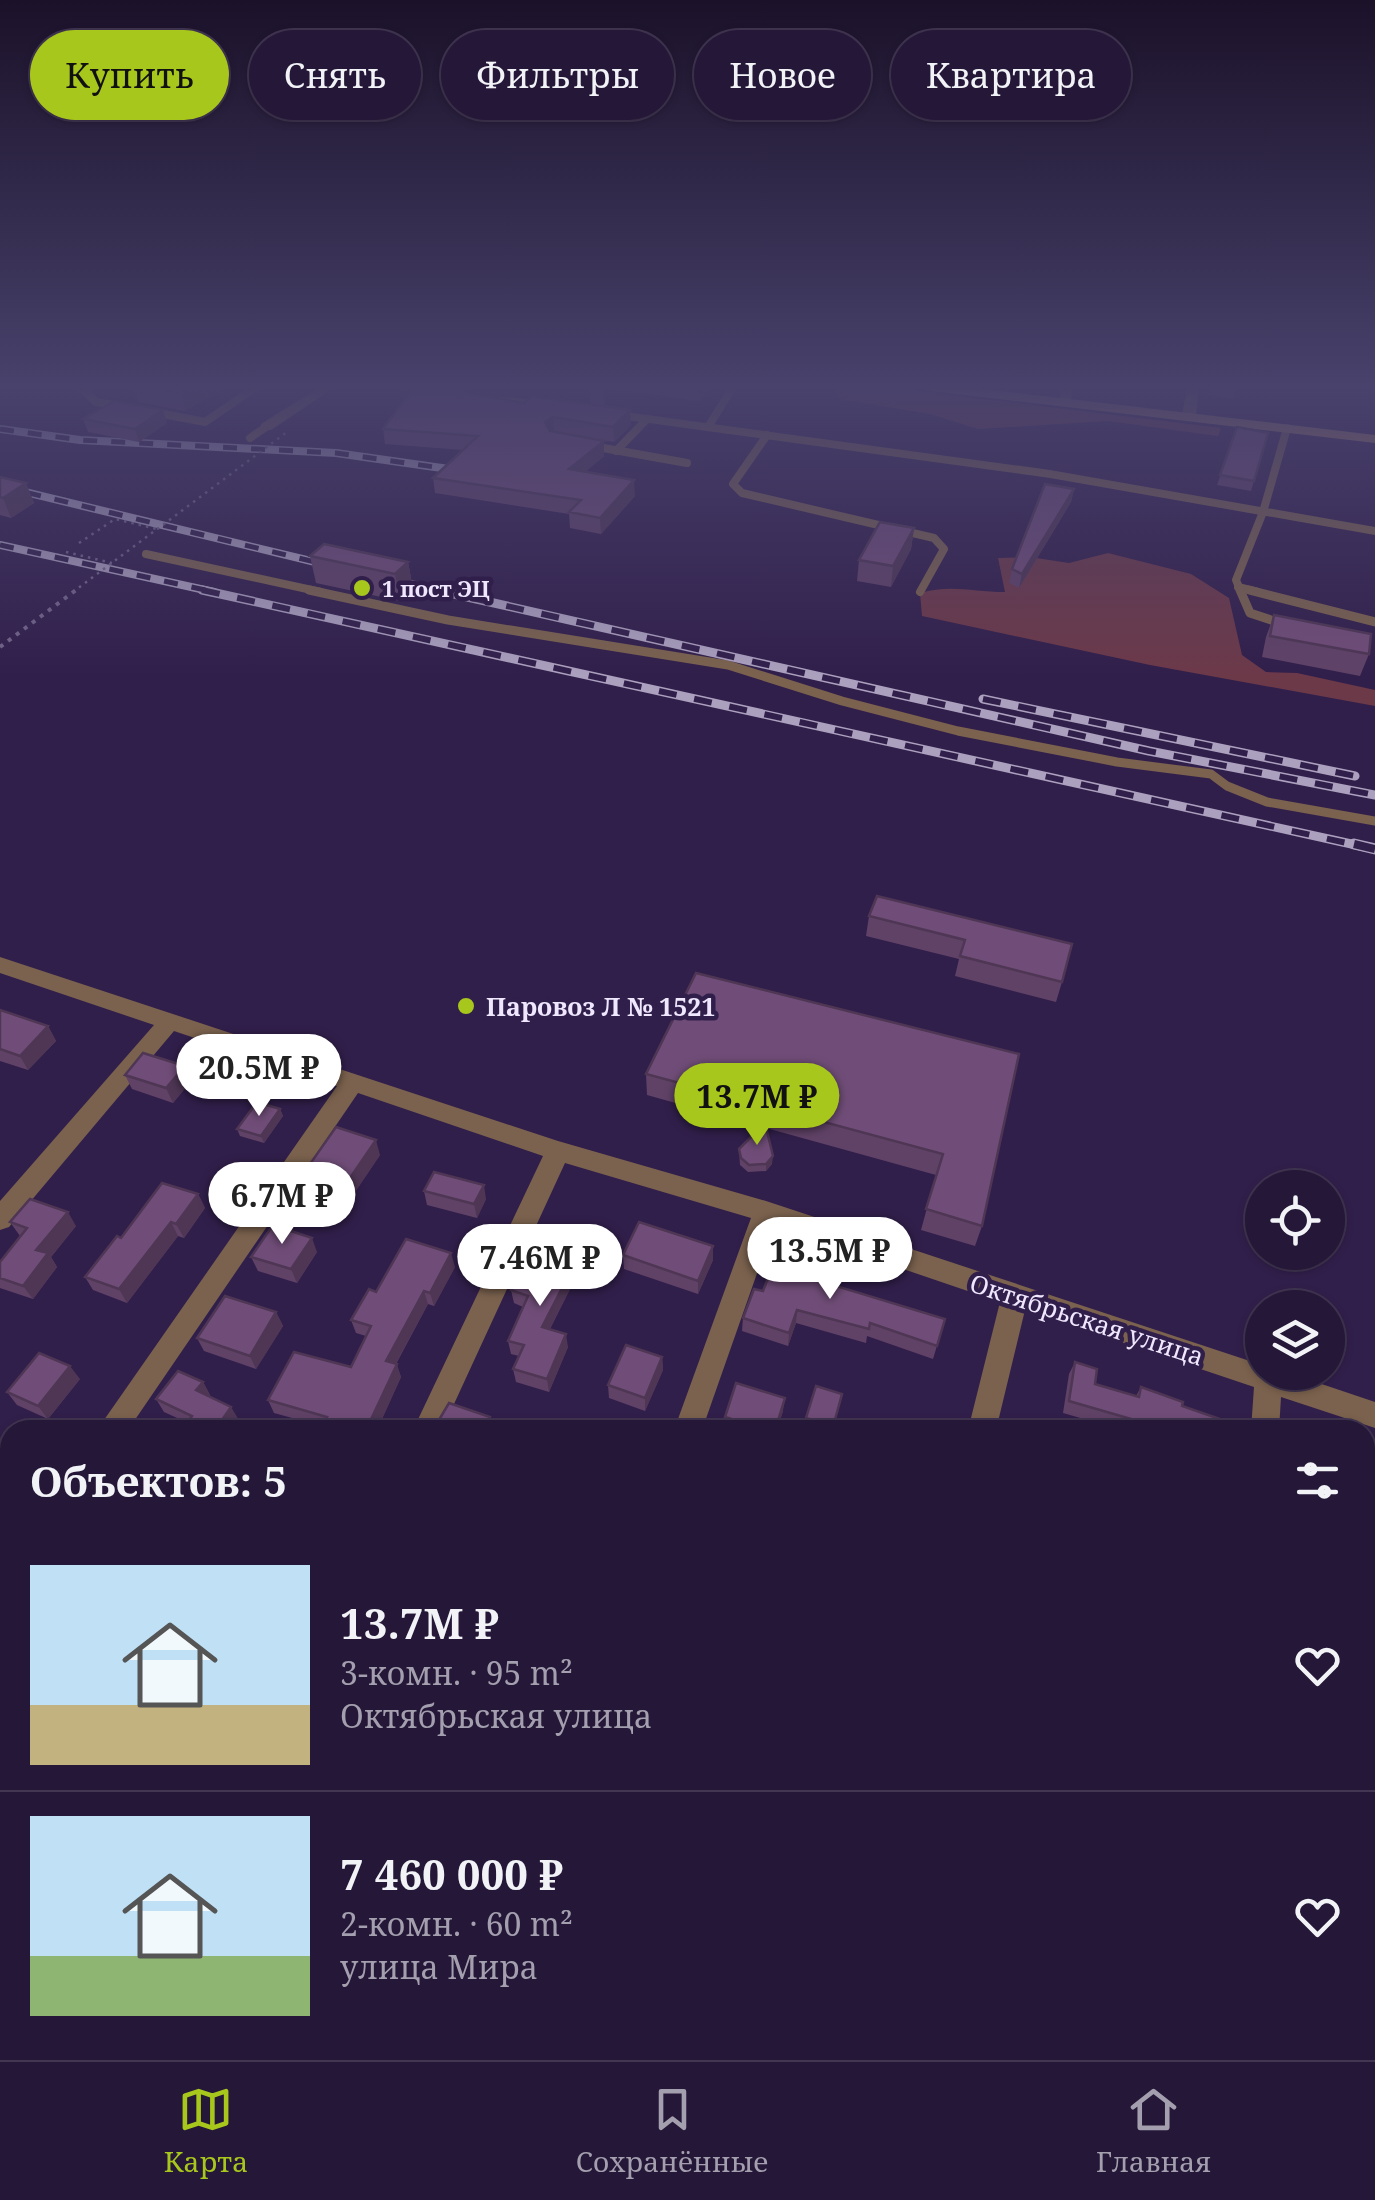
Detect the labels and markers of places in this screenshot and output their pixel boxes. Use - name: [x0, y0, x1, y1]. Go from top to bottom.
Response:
- place label: 1 пост ЭЦ: [382, 573, 490, 603]
- marker: 1 пост ЭЦ: [351, 577, 373, 599]
- place label: Паровоз Л № 1521: [486, 989, 716, 1023]
- marker: Паровоз Л № 1521: [455, 995, 477, 1017]
- pin: 20.5M ₽: [167, 1034, 351, 1119]
- pin: 13.7M ₽: [665, 1063, 849, 1148]
- pin: 6.7M ₽: [201, 1162, 363, 1247]
- pin: 13.5M ₽: [738, 1217, 922, 1302]
- pin: 7.46M ₽: [448, 1224, 632, 1309]

